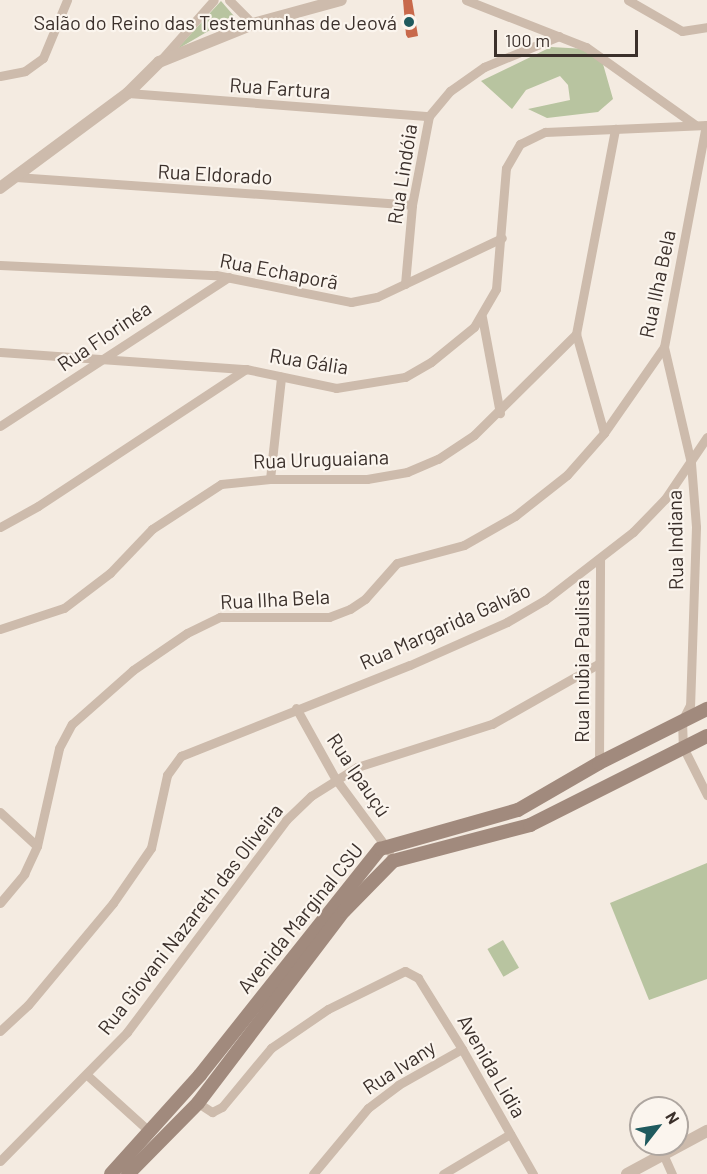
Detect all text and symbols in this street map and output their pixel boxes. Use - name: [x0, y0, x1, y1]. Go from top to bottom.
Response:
- place label: Salão do Reino das Testemunhas de Jeová: [33, 10, 397, 34]
- marker: Salão do Reino das Testemunhas de Jeová: [402, 15, 416, 29]
- scale bar: [497, 18, 641, 56]
- text: 100 m: [505, 29, 550, 51]
- street label: Rua Fartura: [229, 73, 331, 103]
- street label: Rua Lindóia: [382, 122, 422, 226]
- street label: Rua Eldorado: [157, 159, 273, 189]
- street label: Rua Ilha Bela: [634, 228, 680, 340]
- street label: Rua Echaporã: [218, 248, 340, 294]
- street label: Rua Florinéa: [53, 296, 155, 376]
- street label: Rua Gália: [268, 343, 350, 379]
- street label: Rua Uruguaiana: [253, 445, 389, 473]
- street label: Rua Indiana: [662, 490, 688, 590]
- street label: Rua Margarida Galvão: [356, 578, 534, 674]
- street label: Rua Inubia Paulista: [569, 579, 593, 743]
- street label: Rua Ilha Bela: [219, 584, 331, 614]
- street label: Rua Ipauçú: [322, 729, 396, 821]
- street label: Rua Giovani Nazareth das Oliveira: [92, 799, 288, 1039]
- street label: Avenida Marginal CSU: [232, 838, 368, 998]
- street label: Avenida Lidia: [453, 1010, 531, 1122]
- street label: Rua Ivany: [358, 1035, 440, 1099]
- north arrow: [629, 1096, 689, 1156]
- text: N: [662, 1108, 684, 1127]

